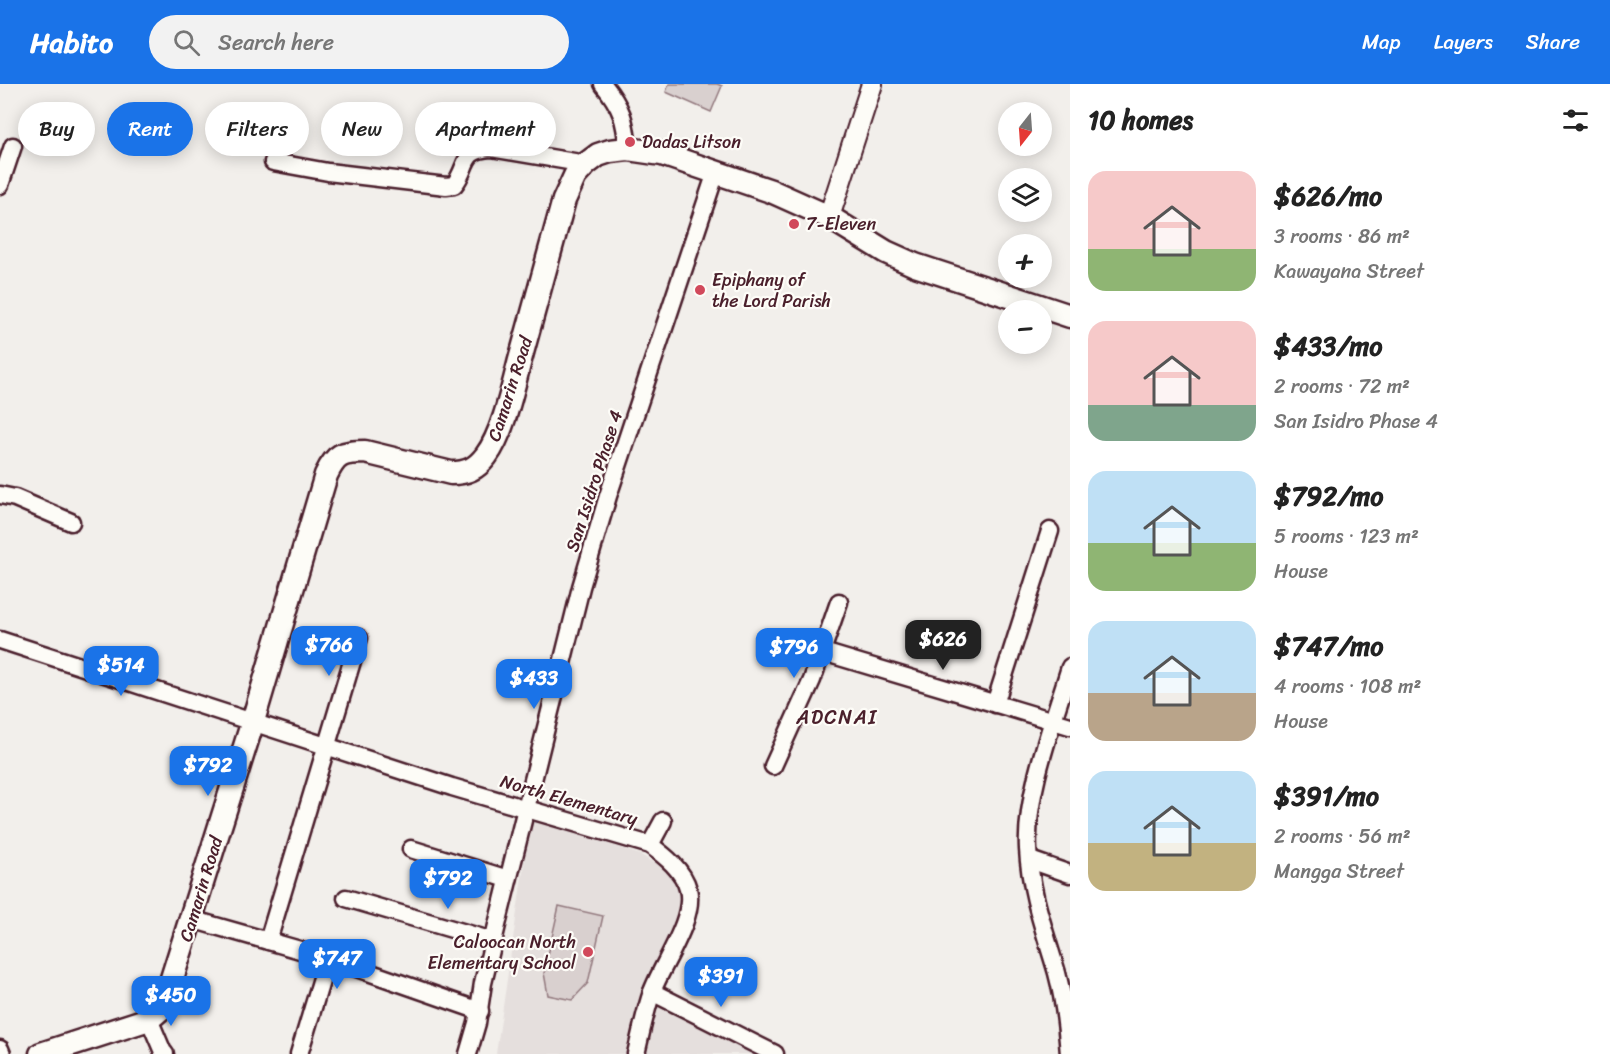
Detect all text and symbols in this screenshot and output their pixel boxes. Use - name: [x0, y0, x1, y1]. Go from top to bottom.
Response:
- search box: [149, 15, 569, 69]
- text: Habito: [30, 18, 113, 67]
- text: Search here: [218, 23, 334, 62]
- text: Map: [1362, 23, 1401, 61]
- text: Layers: [1434, 23, 1493, 61]
- text: Share: [1526, 23, 1580, 61]
- icon: search: [170, 26, 203, 59]
- text: 10 homes: [1088, 97, 1193, 143]
- chip: Buy: [18, 102, 95, 156]
- chip: Rent: [107, 102, 193, 156]
- chip: Filters: [205, 102, 309, 156]
- chip: New: [321, 102, 403, 156]
- chip: Apartment: [415, 102, 556, 156]
- north arrow: [998, 102, 1052, 156]
- map controls: [998, 102, 1052, 354]
- icon: filters: [1559, 104, 1592, 137]
- place label: Dadas Litson: [642, 126, 741, 158]
- marker: Dadas Litson: [623, 135, 637, 149]
- button: layers: [998, 168, 1052, 222]
- text: $626/mo: [1274, 173, 1382, 219]
- icon: home: [1136, 195, 1208, 267]
- place label: 7-Eleven: [806, 208, 877, 240]
- marker: 7-Eleven: [787, 217, 801, 231]
- text: 3 rooms · 86 m²: [1274, 219, 1410, 254]
- button: +: [998, 234, 1052, 288]
- text: Kawayana Street: [1274, 254, 1424, 289]
- place label: Epiphany of the Lord Parish: [712, 264, 831, 317]
- marker: Epiphany of the Lord Parish: [693, 283, 707, 297]
- button: −: [998, 300, 1052, 354]
- text: $433/mo: [1274, 323, 1382, 369]
- street label: Camarin Road: [478, 331, 542, 446]
- icon: home: [1136, 345, 1208, 417]
- text: 2 rooms · 72 m²: [1274, 369, 1410, 404]
- text: San Isidro Phase 4: [1274, 404, 1438, 439]
- street label: San Isidro Phase 4: [556, 406, 632, 556]
- text: $792/mo: [1274, 473, 1383, 519]
- icon: home: [1136, 495, 1208, 567]
- text: 5 rooms · 123 m²: [1274, 519, 1419, 554]
- text: House: [1274, 554, 1328, 589]
- pin: $626: [907, 620, 979, 671]
- text: $626: [919, 622, 967, 657]
- text: $747/mo: [1274, 623, 1384, 669]
- pin: $766: [293, 626, 365, 677]
- text: $766: [305, 628, 353, 663]
- pin: $796: [758, 628, 830, 679]
- text: $796: [770, 630, 818, 665]
- icon: home: [1136, 645, 1208, 717]
- pin: $514: [85, 646, 157, 697]
- text: $514: [98, 648, 144, 683]
- pin: $433: [498, 659, 570, 710]
- text: $433: [510, 661, 558, 696]
- text: 4 rooms · 108 m²: [1274, 669, 1421, 704]
- district label: ADCNAI: [795, 700, 878, 735]
- text: House: [1274, 704, 1328, 739]
- pin: $792: [172, 746, 244, 797]
- text: $792: [184, 748, 232, 783]
- street label: North Elementary: [496, 765, 642, 835]
- text: $391/mo: [1274, 773, 1379, 819]
- icon: home: [1136, 795, 1208, 867]
- text: 2 rooms · 56 m²: [1274, 819, 1411, 854]
- street label: Camarin Road: [170, 831, 233, 946]
- text: Mangga Street: [1274, 854, 1404, 889]
- pin: $792: [412, 859, 484, 910]
- text: $792: [424, 861, 472, 896]
- place label: Caloocan North Elementary School: [427, 926, 577, 979]
- pin: $747: [301, 939, 373, 990]
- text: $747: [313, 941, 361, 976]
- marker: Caloocan North Elementary School: [581, 945, 595, 959]
- pin: $391: [685, 957, 757, 1008]
- text: $391: [698, 959, 744, 994]
- pin: $450: [135, 976, 207, 1027]
- text: $450: [146, 978, 196, 1013]

